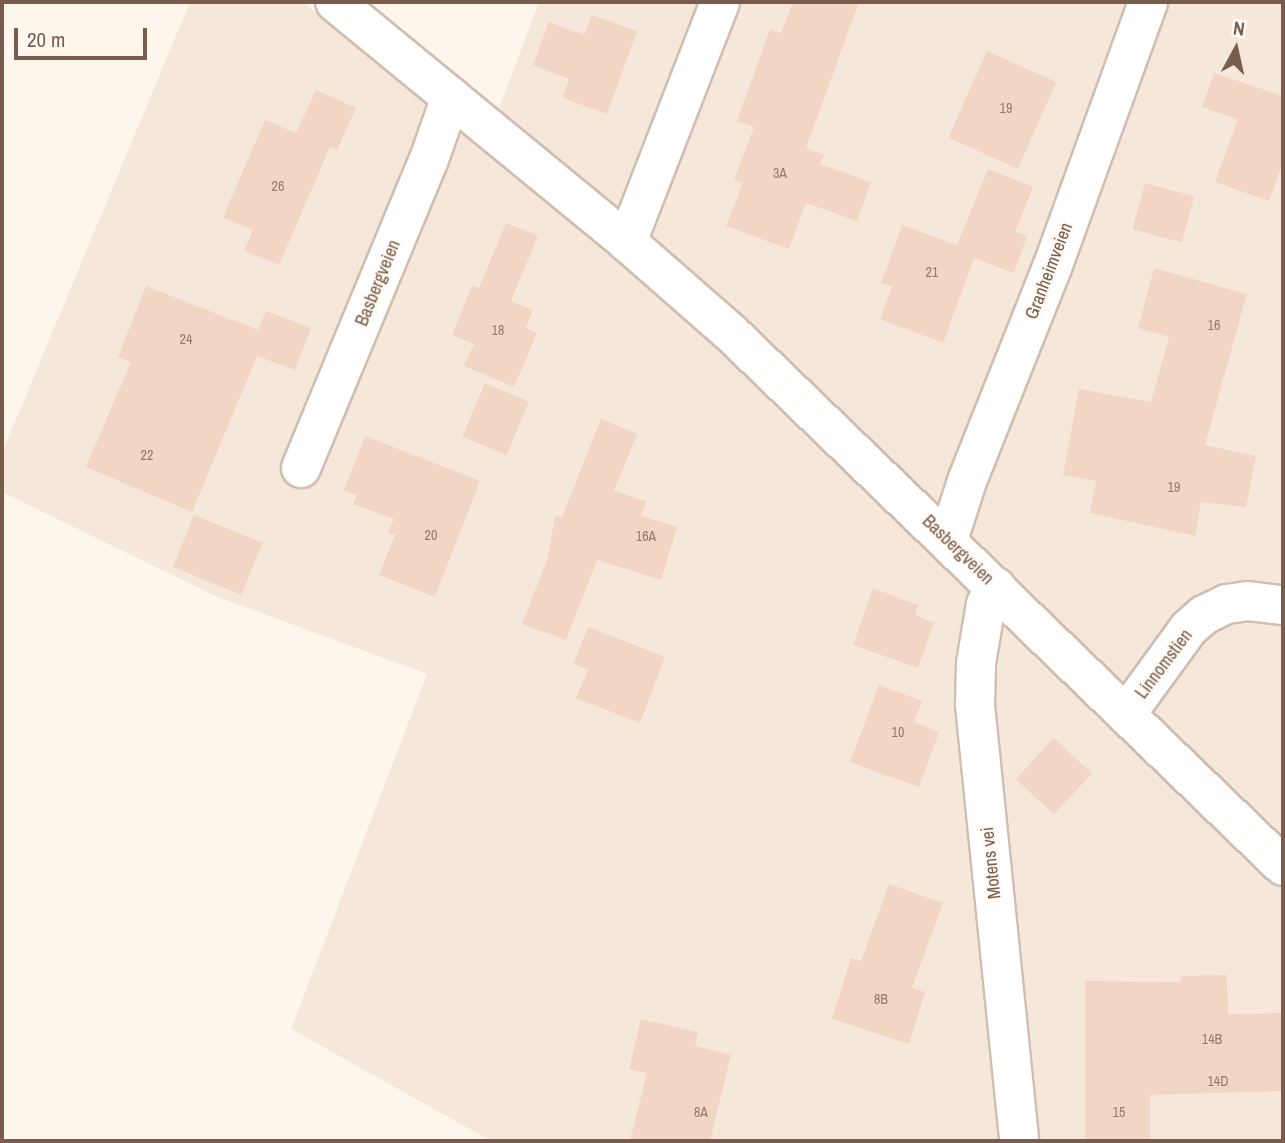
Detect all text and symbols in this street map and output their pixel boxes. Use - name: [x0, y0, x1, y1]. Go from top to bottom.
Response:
- scale bar: [18, 14, 150, 58]
- north arrow: [1201, 14, 1271, 84]
- text: N: [1232, 15, 1246, 42]
- text: 20 m: [27, 25, 65, 54]
- house number: 19: [1000, 100, 1012, 116]
- house number: 3A: [773, 165, 787, 181]
- house number: 26: [272, 178, 284, 194]
- street label: Granheimveien: [1021, 220, 1077, 322]
- street label: Basbergveien: [351, 237, 405, 329]
- house number: 21: [926, 264, 938, 280]
- house number: 16: [1208, 317, 1220, 333]
- house number: 18: [492, 322, 504, 338]
- house number: 24: [180, 331, 192, 347]
- house number: 22: [141, 447, 153, 463]
- house number: 19: [1168, 479, 1180, 495]
- street label: Basbergveien: [918, 511, 998, 589]
- house number: 20: [425, 527, 437, 543]
- house number: 16A: [636, 528, 656, 544]
- street label: Linnomstien: [1131, 625, 1197, 703]
- house number: 10: [892, 724, 904, 740]
- street label: Motens vei: [976, 826, 1006, 900]
- house number: 8B: [874, 991, 888, 1007]
- house number: 14B: [1202, 1031, 1222, 1047]
- house number: 14D: [1207, 1073, 1229, 1089]
- house number: 8A: [694, 1104, 708, 1120]
- house number: 15: [1113, 1104, 1125, 1120]

